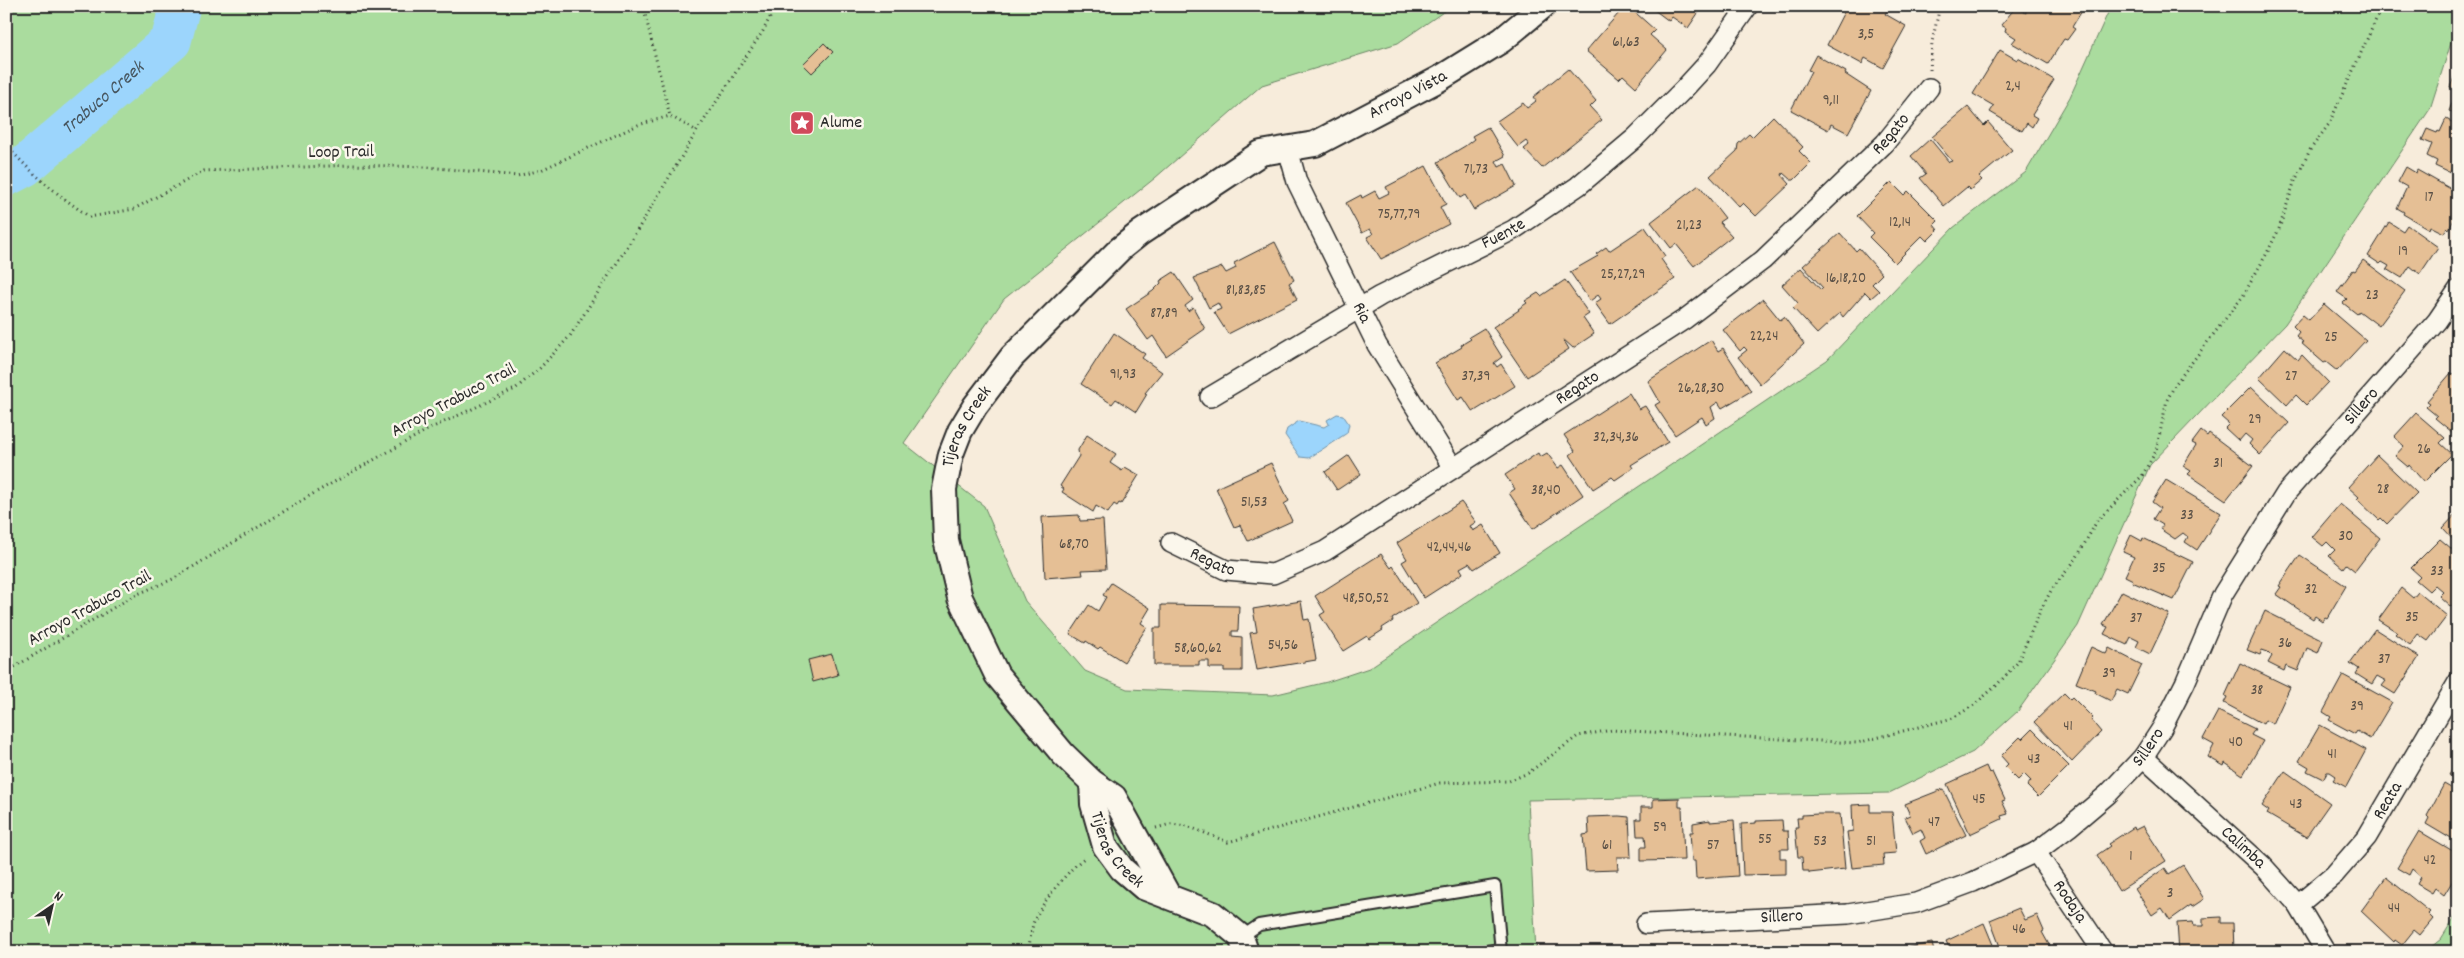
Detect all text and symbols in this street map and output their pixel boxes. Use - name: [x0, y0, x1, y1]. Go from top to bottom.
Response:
- house number: 3,5: [1858, 24, 1874, 46]
- house number: 61,63: [1612, 32, 1640, 54]
- water label: Trabuco Creek: [56, 54, 153, 142]
- street label: Arroyo Vista: [1364, 64, 1453, 126]
- house number: 2,4: [2005, 76, 2021, 98]
- house number: 9,11: [1823, 90, 1839, 112]
- street label: Regato: [1867, 108, 1916, 161]
- place icon: Alume: [789, 110, 815, 136]
- place label: Alume: [820, 111, 862, 136]
- street label: Loop Trail: [308, 140, 375, 166]
- house number: 71,73: [1464, 159, 1488, 181]
- house number: 17: [2424, 187, 2434, 209]
- house number: 75,77,79: [1378, 204, 1420, 226]
- street label: Fuente: [1477, 212, 1531, 256]
- house number: 12,14: [1889, 212, 1911, 234]
- house number: 21,23: [1676, 215, 1702, 237]
- house number: 19: [2398, 241, 2408, 263]
- house number: 25,27,29: [1601, 264, 1645, 286]
- house number: 16,18,20: [1826, 268, 1866, 290]
- house number: 81,83,85: [1226, 280, 1266, 302]
- house number: 23: [2365, 285, 2379, 307]
- street label: Ria: [1345, 298, 1377, 328]
- house number: 87,89: [1150, 303, 1178, 325]
- house number: 22,24: [1750, 326, 1778, 348]
- house number: 25: [2324, 327, 2338, 349]
- street label: Arroyo Trabuco Trail: [387, 357, 521, 444]
- house number: 91,93: [1110, 364, 1136, 386]
- street label: Regato: [1551, 365, 1605, 412]
- house number: 37,39: [1462, 366, 1490, 388]
- house number: 27: [2285, 366, 2297, 388]
- house number: 26,28,30: [1677, 378, 1725, 400]
- street label: Tijeras Creek: [936, 381, 998, 469]
- street label: Sillero: [2338, 382, 2385, 431]
- house number: 29: [2248, 409, 2262, 431]
- house number: 32,34,36: [1593, 427, 1639, 449]
- house number: 26: [2417, 439, 2431, 461]
- house number: 31: [2213, 453, 2223, 475]
- house number: 28: [2377, 479, 2389, 501]
- house number: 38,40: [1531, 480, 1561, 502]
- house number: 51,53: [1241, 492, 1267, 514]
- house number: 33: [2180, 505, 2194, 527]
- house number: 30: [2339, 526, 2353, 548]
- house number: 68,70: [1059, 534, 1089, 556]
- house number: 42,44,46: [1427, 537, 1471, 559]
- street label: Regato: [1185, 542, 1236, 583]
- house number: 35: [2152, 558, 2166, 580]
- house number: 33: [2430, 561, 2444, 583]
- street label: Arroyo Trabuco Trail: [24, 564, 157, 653]
- house number: 32: [2304, 579, 2318, 601]
- house number: 48,50,52: [1343, 588, 1389, 610]
- house number: 35: [2405, 607, 2419, 629]
- house number: 37: [2130, 608, 2142, 630]
- house number: 36: [2278, 633, 2292, 655]
- house number: 54,56: [1268, 635, 1298, 657]
- house number: 58,60,62: [1174, 638, 1222, 660]
- house number: 37: [2378, 649, 2390, 671]
- house number: 39: [2102, 663, 2116, 685]
- house number: 38: [2251, 680, 2263, 702]
- house number: 39: [2350, 696, 2364, 718]
- house number: 41: [2063, 716, 2073, 738]
- street label: Sillero: [2127, 723, 2171, 773]
- house number: 40: [2229, 732, 2243, 754]
- house number: 41: [2327, 744, 2337, 766]
- house number: 43: [2028, 749, 2040, 771]
- street label: Reata: [2367, 777, 2409, 825]
- house number: 45: [1972, 789, 1986, 811]
- house number: 43: [2290, 794, 2302, 816]
- street label: Tijeras Creek: [1083, 809, 1149, 895]
- house number: 47: [1928, 812, 1940, 834]
- house number: 59: [1653, 817, 1667, 839]
- street label: Calimba: [2215, 821, 2272, 875]
- house number: 55: [1758, 829, 1772, 851]
- house number: 53: [1813, 831, 1827, 853]
- house number: 51: [1866, 831, 1876, 853]
- house number: 61: [1602, 835, 1612, 857]
- house number: 57: [1707, 835, 1720, 857]
- house number: 1: [2129, 846, 2133, 868]
- house number: 42: [2424, 850, 2436, 872]
- street label: Rodaja: [2046, 875, 2093, 929]
- north arrow: [28, 880, 78, 930]
- house number: 3: [2167, 883, 2173, 905]
- text: N: [50, 887, 67, 907]
- house number: 44: [2388, 898, 2400, 920]
- street label: Sillero: [1760, 904, 1804, 931]
- house number: 46: [2012, 919, 2026, 941]

